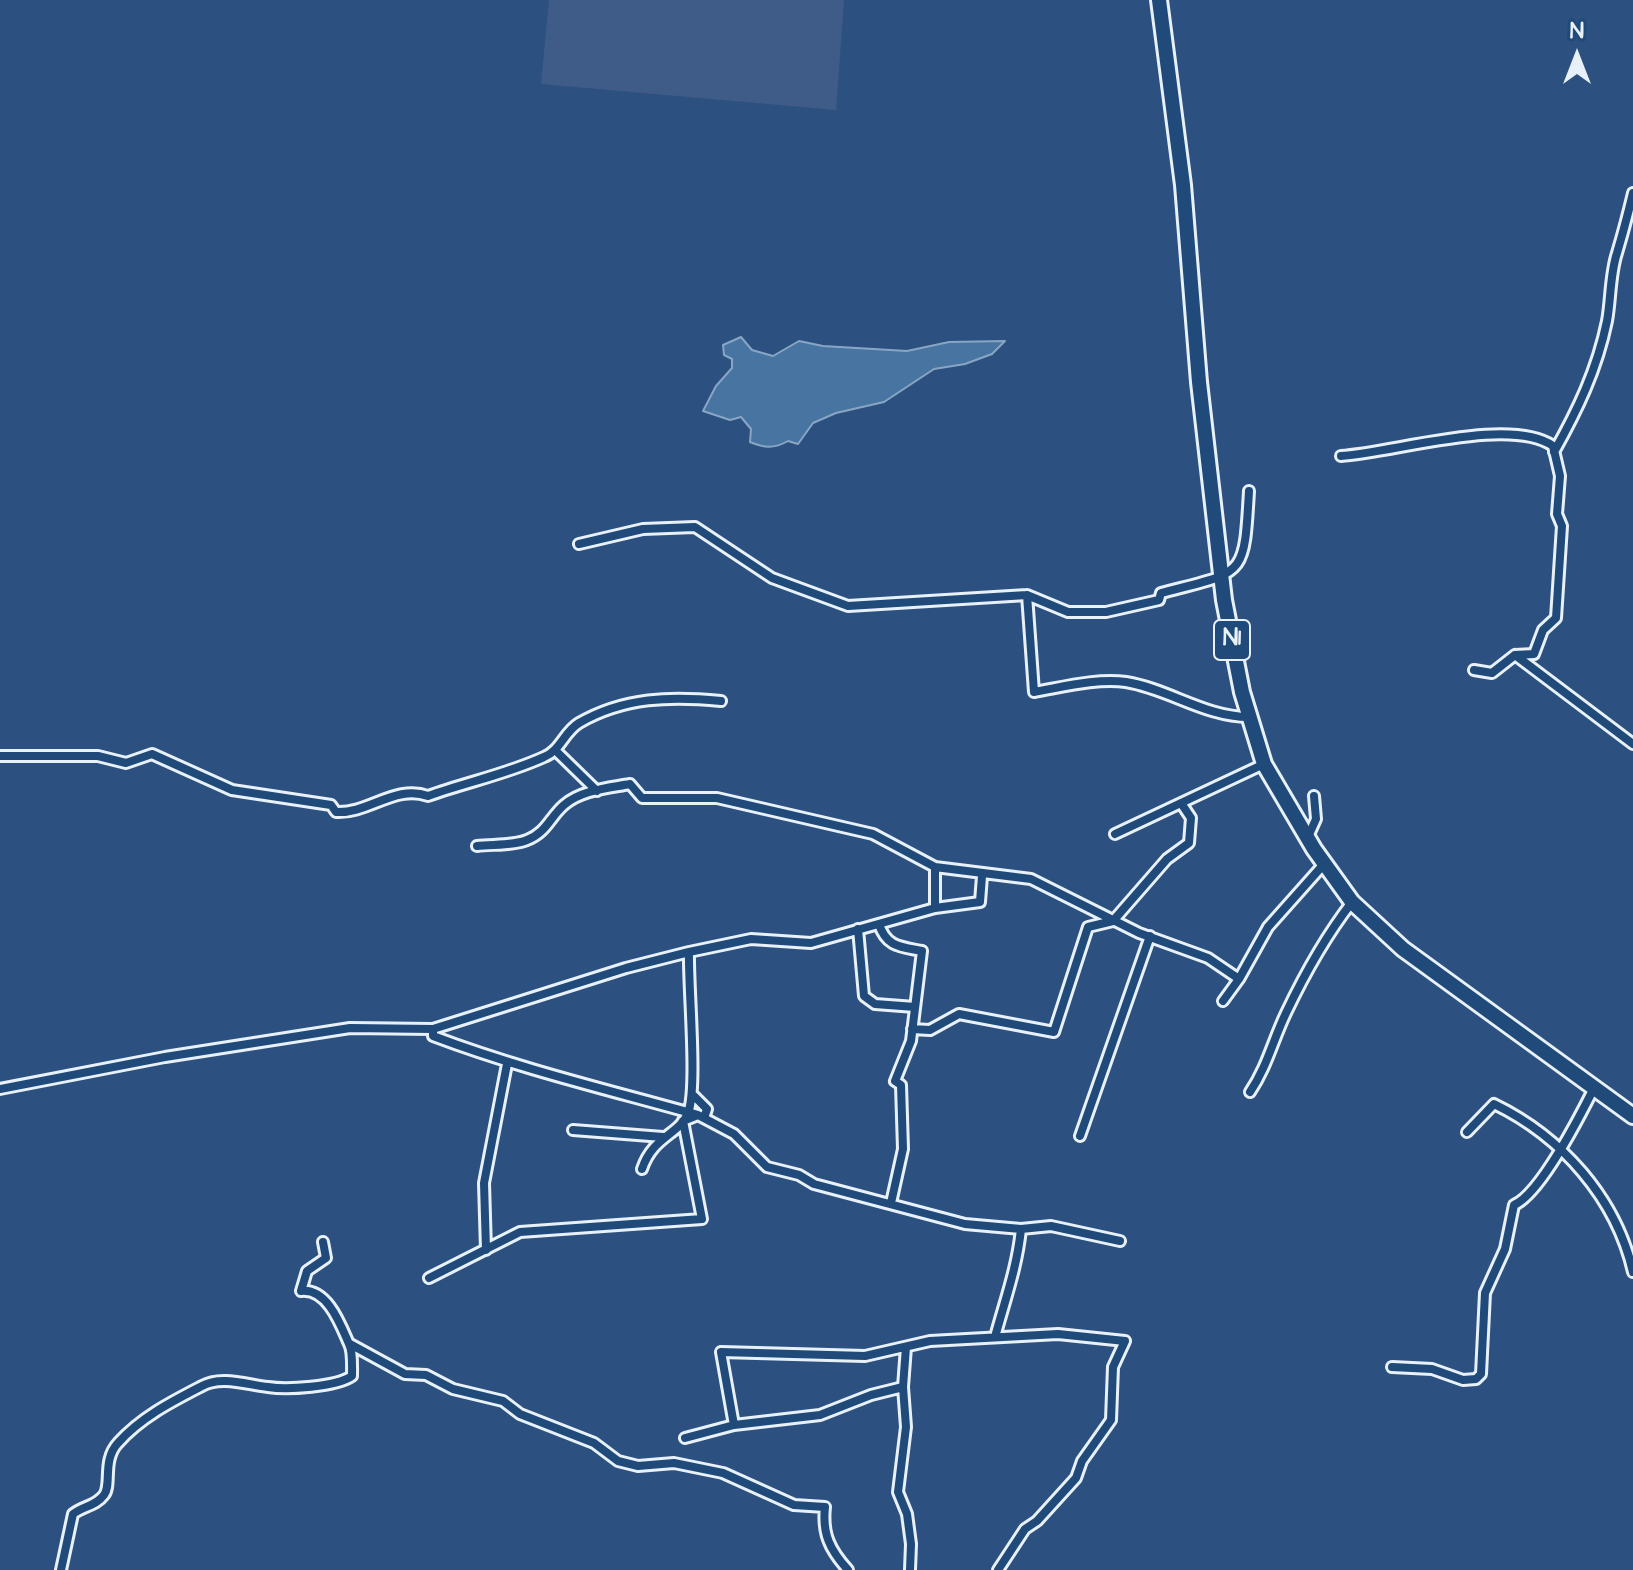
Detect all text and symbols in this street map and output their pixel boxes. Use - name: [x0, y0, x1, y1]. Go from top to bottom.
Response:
- north arrow: [1537, 16, 1617, 96]
- text: N: [1570, 16, 1584, 47]
- road number: N1: [1214, 620, 1250, 660]

